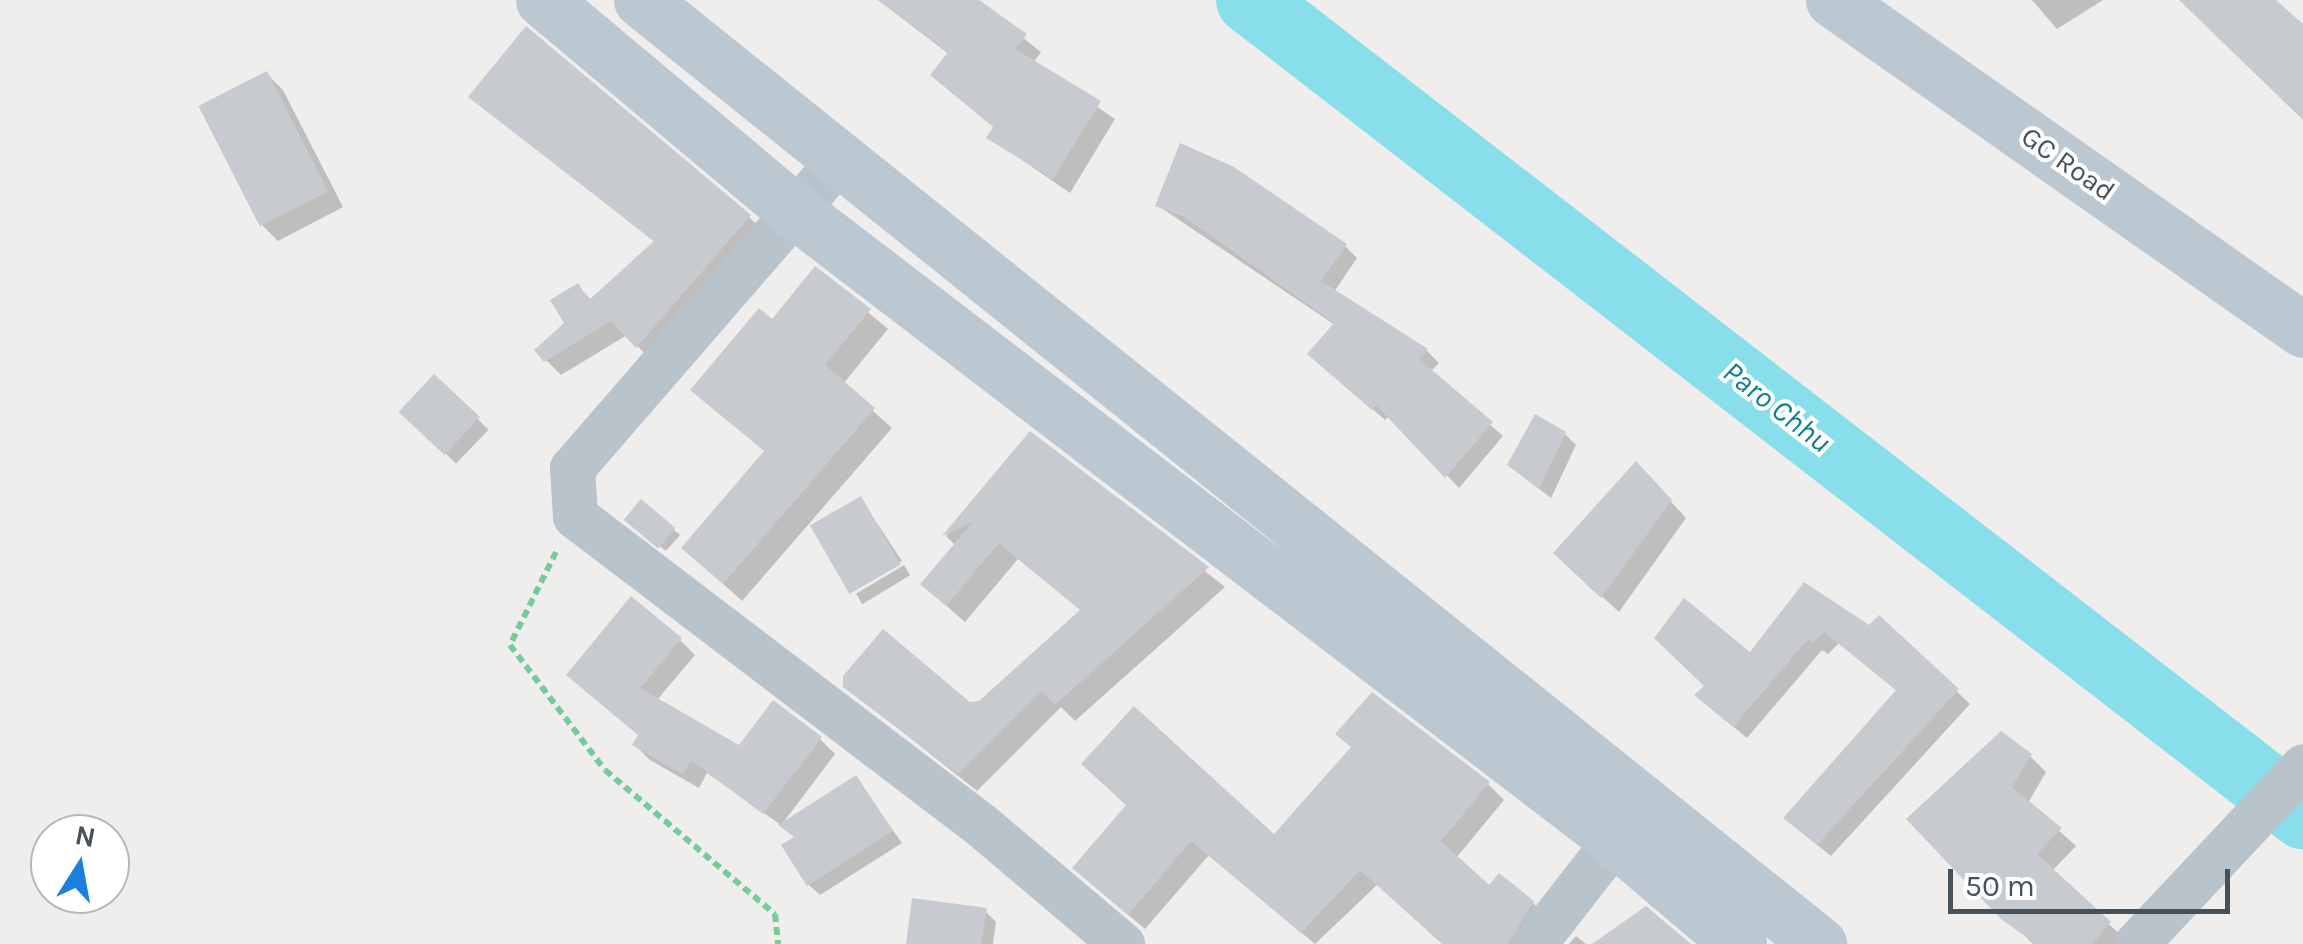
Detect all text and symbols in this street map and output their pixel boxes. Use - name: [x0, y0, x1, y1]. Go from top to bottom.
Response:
- street label: GC Road: [2015, 120, 2121, 208]
- water label: Paro Chhu: [1716, 354, 1838, 460]
- north arrow: [30, 814, 130, 914]
- text: N: [72, 818, 98, 854]
- scale bar: [1953, 849, 2236, 911]
- text: 50 m: [1965, 868, 2035, 904]

